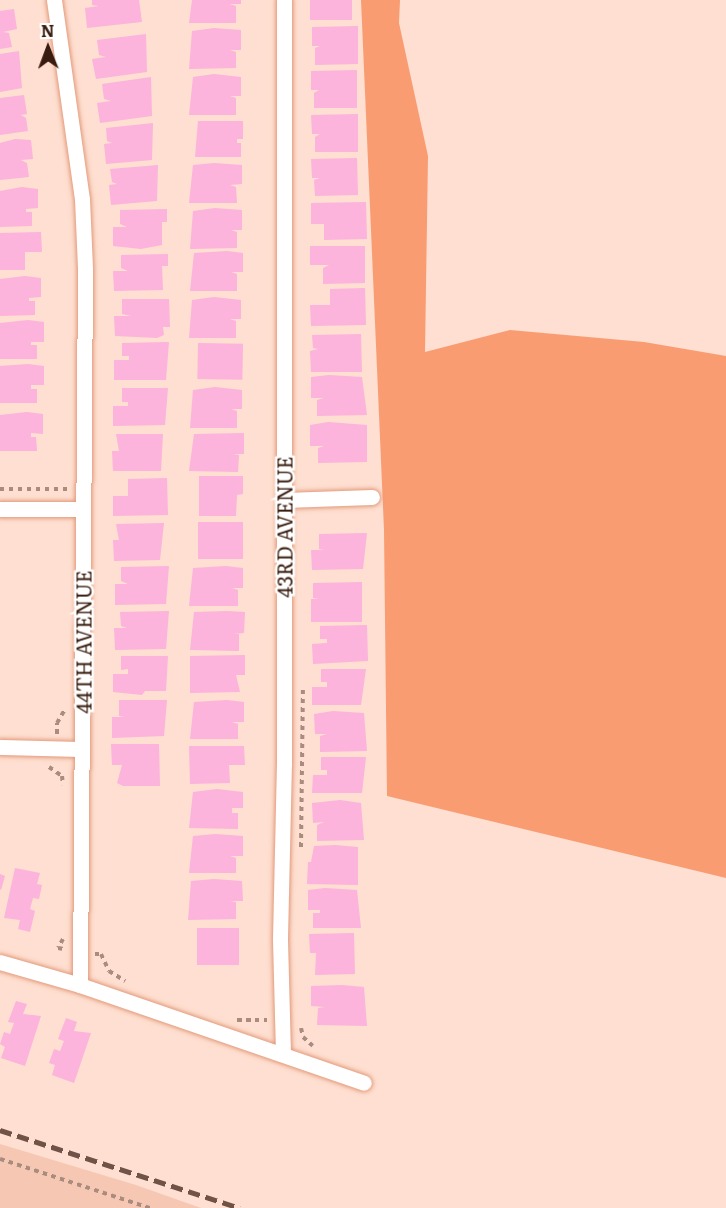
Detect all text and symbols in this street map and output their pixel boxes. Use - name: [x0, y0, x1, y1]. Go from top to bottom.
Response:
- north arrow: [18, 18, 78, 78]
- text: N: [41, 18, 55, 42]
- street label: 43RD AVENUE: [272, 456, 296, 598]
- street label: 44TH AVENUE: [71, 570, 95, 714]

